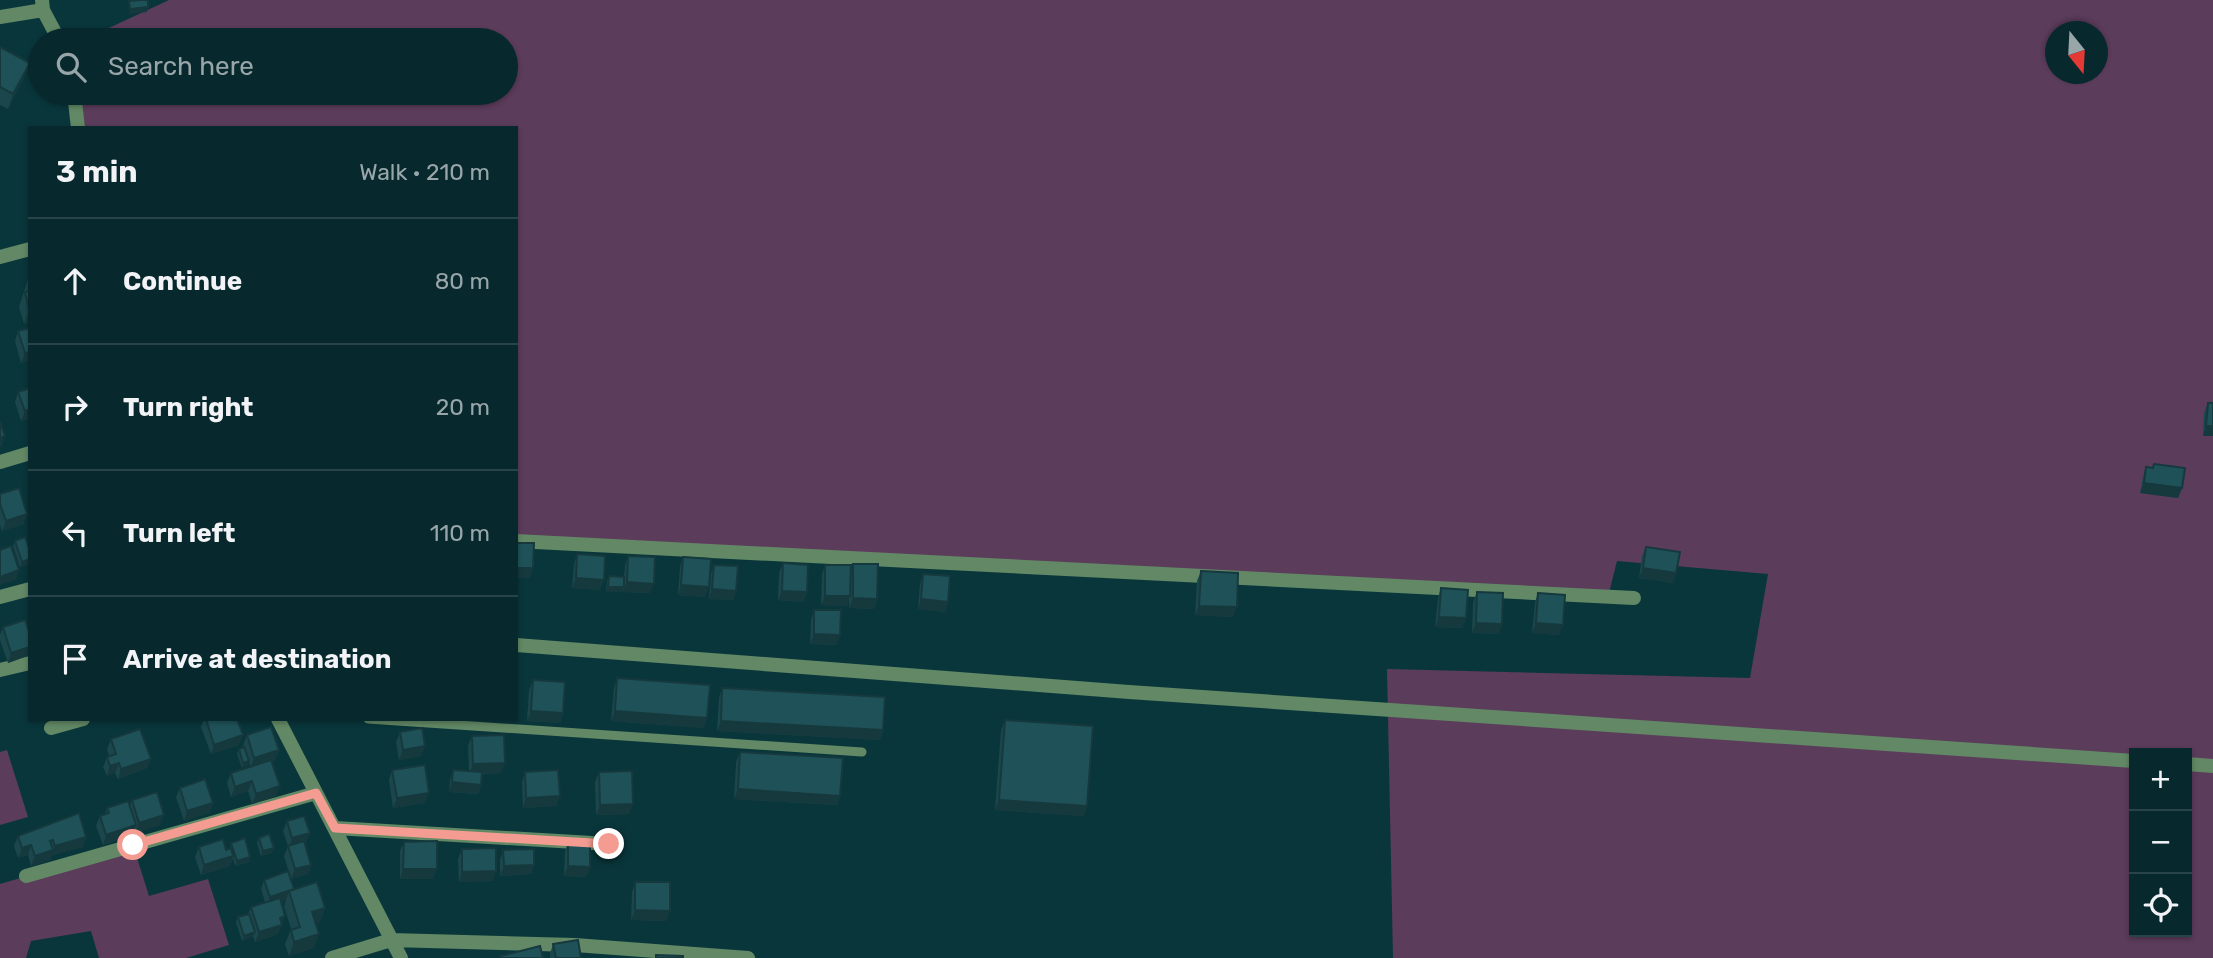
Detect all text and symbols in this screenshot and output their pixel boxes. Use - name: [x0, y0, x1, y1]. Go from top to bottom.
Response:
- north arrow: [2045, 21, 2108, 84]
- search box: [28, 28, 518, 105]
- icon: search: [52, 48, 90, 86]
- text: Search here: [108, 51, 254, 82]
- text: 3 min: [56, 154, 138, 190]
- text: Walk · 210 m: [359, 158, 490, 186]
- icon: ahead: [56, 262, 94, 300]
- text: Continue: [123, 266, 242, 297]
- text: 80 m: [435, 267, 490, 295]
- icon: right: [56, 388, 94, 426]
- text: Turn right: [123, 392, 253, 423]
- text: 20 m: [436, 393, 490, 421]
- icon: left: [56, 514, 94, 552]
- text: Turn left: [123, 518, 235, 549]
- text: 110 m: [430, 519, 490, 547]
- icon: arrive: [56, 640, 94, 678]
- text: Arrive at destination: [123, 644, 391, 675]
- map controls: [2129, 748, 2192, 937]
- button: +: [2129, 748, 2192, 811]
- button: −: [2129, 811, 2192, 874]
- route end: [593, 828, 624, 859]
- route start: [117, 829, 148, 860]
- button: locate: [2129, 874, 2192, 937]

